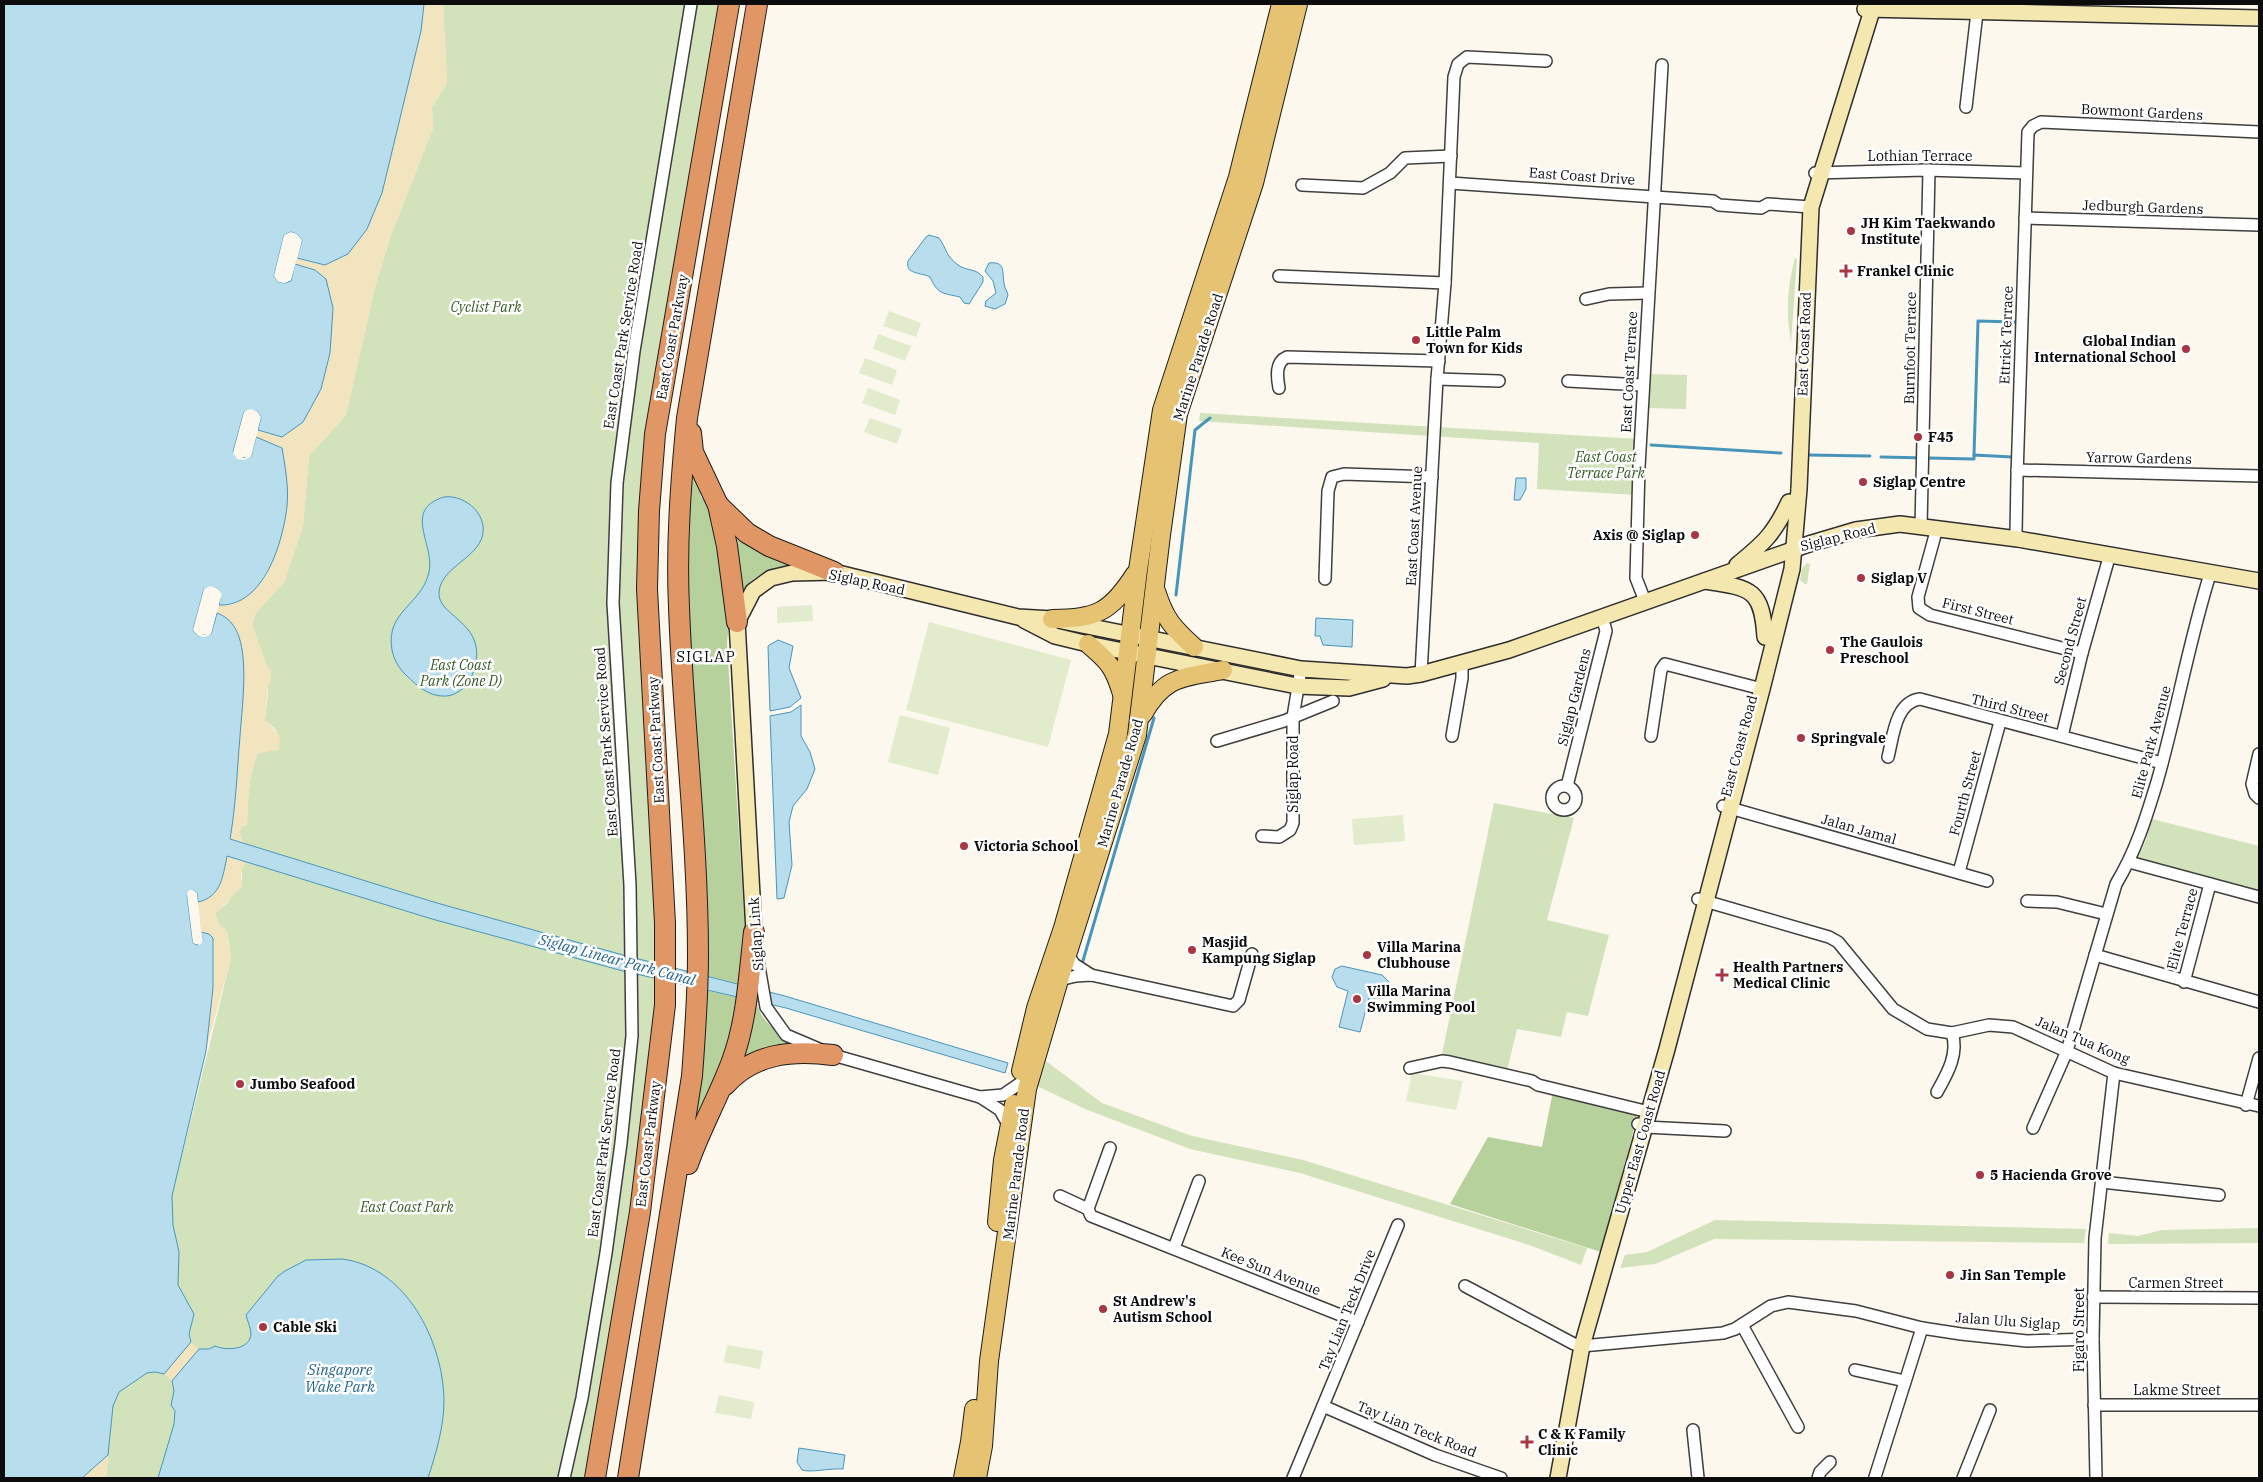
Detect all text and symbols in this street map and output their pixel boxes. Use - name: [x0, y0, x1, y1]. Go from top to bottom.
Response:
- street label: Bowmont Gardens: [2080, 100, 2204, 124]
- street label: Lothian Terrace: [1868, 147, 1972, 165]
- street label: East Coast Drive: [1528, 163, 1636, 189]
- street label: Jedburgh Gardens: [2082, 196, 2204, 218]
- place label: JH Kim Taekwando Institute: [1861, 214, 1995, 248]
- marker: JH Kim Taekwando Institute: [1845, 225, 1857, 237]
- street label: East Coast Park Service Road: [599, 239, 647, 430]
- place label: Frankel Clinic: [1857, 262, 1954, 280]
- marker: Frankel Clinic: [1839, 264, 1853, 278]
- street label: East Coast Parkway: [652, 272, 692, 401]
- street label: Ettrick Terrace: [1995, 285, 2017, 385]
- street label: Marine Parade Road: [1169, 291, 1227, 423]
- street label: East Coast Road: [1793, 291, 1815, 397]
- street label: Burnfoot Terrace: [1900, 292, 1920, 404]
- park label: Cyclist Park: [451, 298, 522, 316]
- street label: East Coast Terrace: [1617, 311, 1641, 433]
- place label: Little Palm Town for Kids: [1426, 323, 1523, 357]
- place label: Global Indian International School: [2034, 332, 2176, 366]
- marker: Little Palm Town for Kids: [1410, 334, 1422, 346]
- marker: Global Indian International School: [2180, 343, 2192, 355]
- place label: F45: [1928, 428, 1954, 446]
- marker: F45: [1912, 431, 1924, 443]
- park label: East Coast Terrace Park: [1567, 448, 1646, 482]
- street label: Yarrow Gardens: [2086, 448, 2192, 468]
- street label: East Coast Avenue: [1402, 465, 1426, 587]
- place label: Siglap Centre: [1873, 473, 1966, 491]
- marker: Siglap Centre: [1857, 476, 1869, 488]
- street label: Siglap Road: [1798, 519, 1878, 555]
- place label: Axis @ Siglap: [1593, 526, 1685, 544]
- marker: Axis @ Siglap: [1689, 529, 1701, 541]
- street label: Siglap Road: [827, 565, 907, 599]
- place label: Siglap V: [1871, 569, 1927, 587]
- marker: Siglap V: [1855, 572, 1867, 584]
- street label: First Street: [1940, 593, 2016, 629]
- street label: Second Street: [2050, 595, 2090, 687]
- place label: The Gaulois Preschool: [1840, 633, 1923, 667]
- marker: The Gaulois Preschool: [1824, 644, 1836, 656]
- street label: East Coast Park Service Road: [590, 646, 622, 838]
- street label: Siglap Gardens: [1553, 646, 1595, 748]
- district label: SIGLAP: [676, 647, 736, 666]
- park label: East Coast Park (Zone D): [419, 656, 502, 690]
- street label: East Coast Parkway: [644, 675, 668, 804]
- street label: Elite Park Avenue: [2127, 683, 2175, 801]
- street label: Third Street: [1969, 690, 2051, 726]
- street label: East Coast Road: [1717, 693, 1761, 799]
- street label: Marine Parade Road: [1093, 716, 1147, 849]
- place label: Springvale: [1811, 729, 1886, 747]
- marker: Springvale: [1795, 732, 1807, 744]
- street label: Siglap Road: [1284, 735, 1302, 813]
- street label: Fourth Street: [1945, 748, 1985, 838]
- street label: Jalan Jamal: [1819, 810, 1899, 848]
- place label: Victoria School: [974, 837, 1079, 855]
- marker: Victoria School: [958, 840, 970, 852]
- street label: Elite Terrace: [2162, 886, 2202, 972]
- street label: Siglap Link: [744, 896, 768, 971]
- water label: Siglap Linear Park Canal: [536, 929, 698, 990]
- place label: Masjid Kampung Siglap: [1202, 933, 1316, 967]
- place label: Villa Marina Clubhouse: [1377, 938, 1461, 972]
- marker: Masjid Kampung Siglap: [1186, 944, 1198, 956]
- marker: Villa Marina Clubhouse: [1361, 949, 1373, 961]
- place label: Health Partners Medical Clinic: [1733, 958, 1843, 992]
- marker: Health Partners Medical Clinic: [1715, 968, 1729, 982]
- place label: Villa Marina Swimming Pool: [1367, 982, 1476, 1016]
- marker: Villa Marina Swimming Pool: [1351, 993, 1363, 1005]
- street label: Jalan Tua Kong: [2033, 1012, 2133, 1068]
- street label: East Coast Park Service Road: [583, 1047, 625, 1239]
- street label: Upper East Coast Road: [1611, 1067, 1669, 1216]
- place label: Jumbo Seafood: [250, 1075, 355, 1093]
- marker: Jumbo Seafood: [234, 1078, 246, 1090]
- street label: East Coast Parkway: [631, 1079, 665, 1208]
- street label: Marine Parade Road: [999, 1106, 1033, 1241]
- place label: 5 Hacienda Grove: [1990, 1166, 2112, 1184]
- marker: 5 Hacienda Grove: [1974, 1169, 1986, 1181]
- park label: East Coast Park: [359, 1198, 454, 1216]
- street label: Kee Sun Avenue: [1218, 1243, 1324, 1299]
- street label: Tay Lian Teck Drive: [1314, 1247, 1380, 1373]
- place label: Jin San Temple: [1960, 1266, 2066, 1284]
- marker: Jin San Temple: [1944, 1269, 1956, 1281]
- street label: Carmen Street: [2128, 1274, 2224, 1292]
- street label: Figaro Street: [2070, 1288, 2088, 1372]
- place label: St Andrew's Autism School: [1113, 1292, 1212, 1326]
- marker: St Andrew's Autism School: [1097, 1303, 1109, 1315]
- street label: Jalan Ulu Siglap: [1955, 1308, 2061, 1334]
- place label: Cable Ski: [273, 1318, 337, 1336]
- marker: Cable Ski: [257, 1321, 269, 1333]
- water label: Singapore Wake Park: [305, 1360, 375, 1396]
- street label: Lakme Street: [2133, 1381, 2221, 1399]
- street label: Tay Lian Teck Road: [1355, 1397, 1480, 1461]
- place label: C & K Family Clinic: [1538, 1425, 1625, 1459]
- marker: C & K Family Clinic: [1520, 1435, 1534, 1449]

